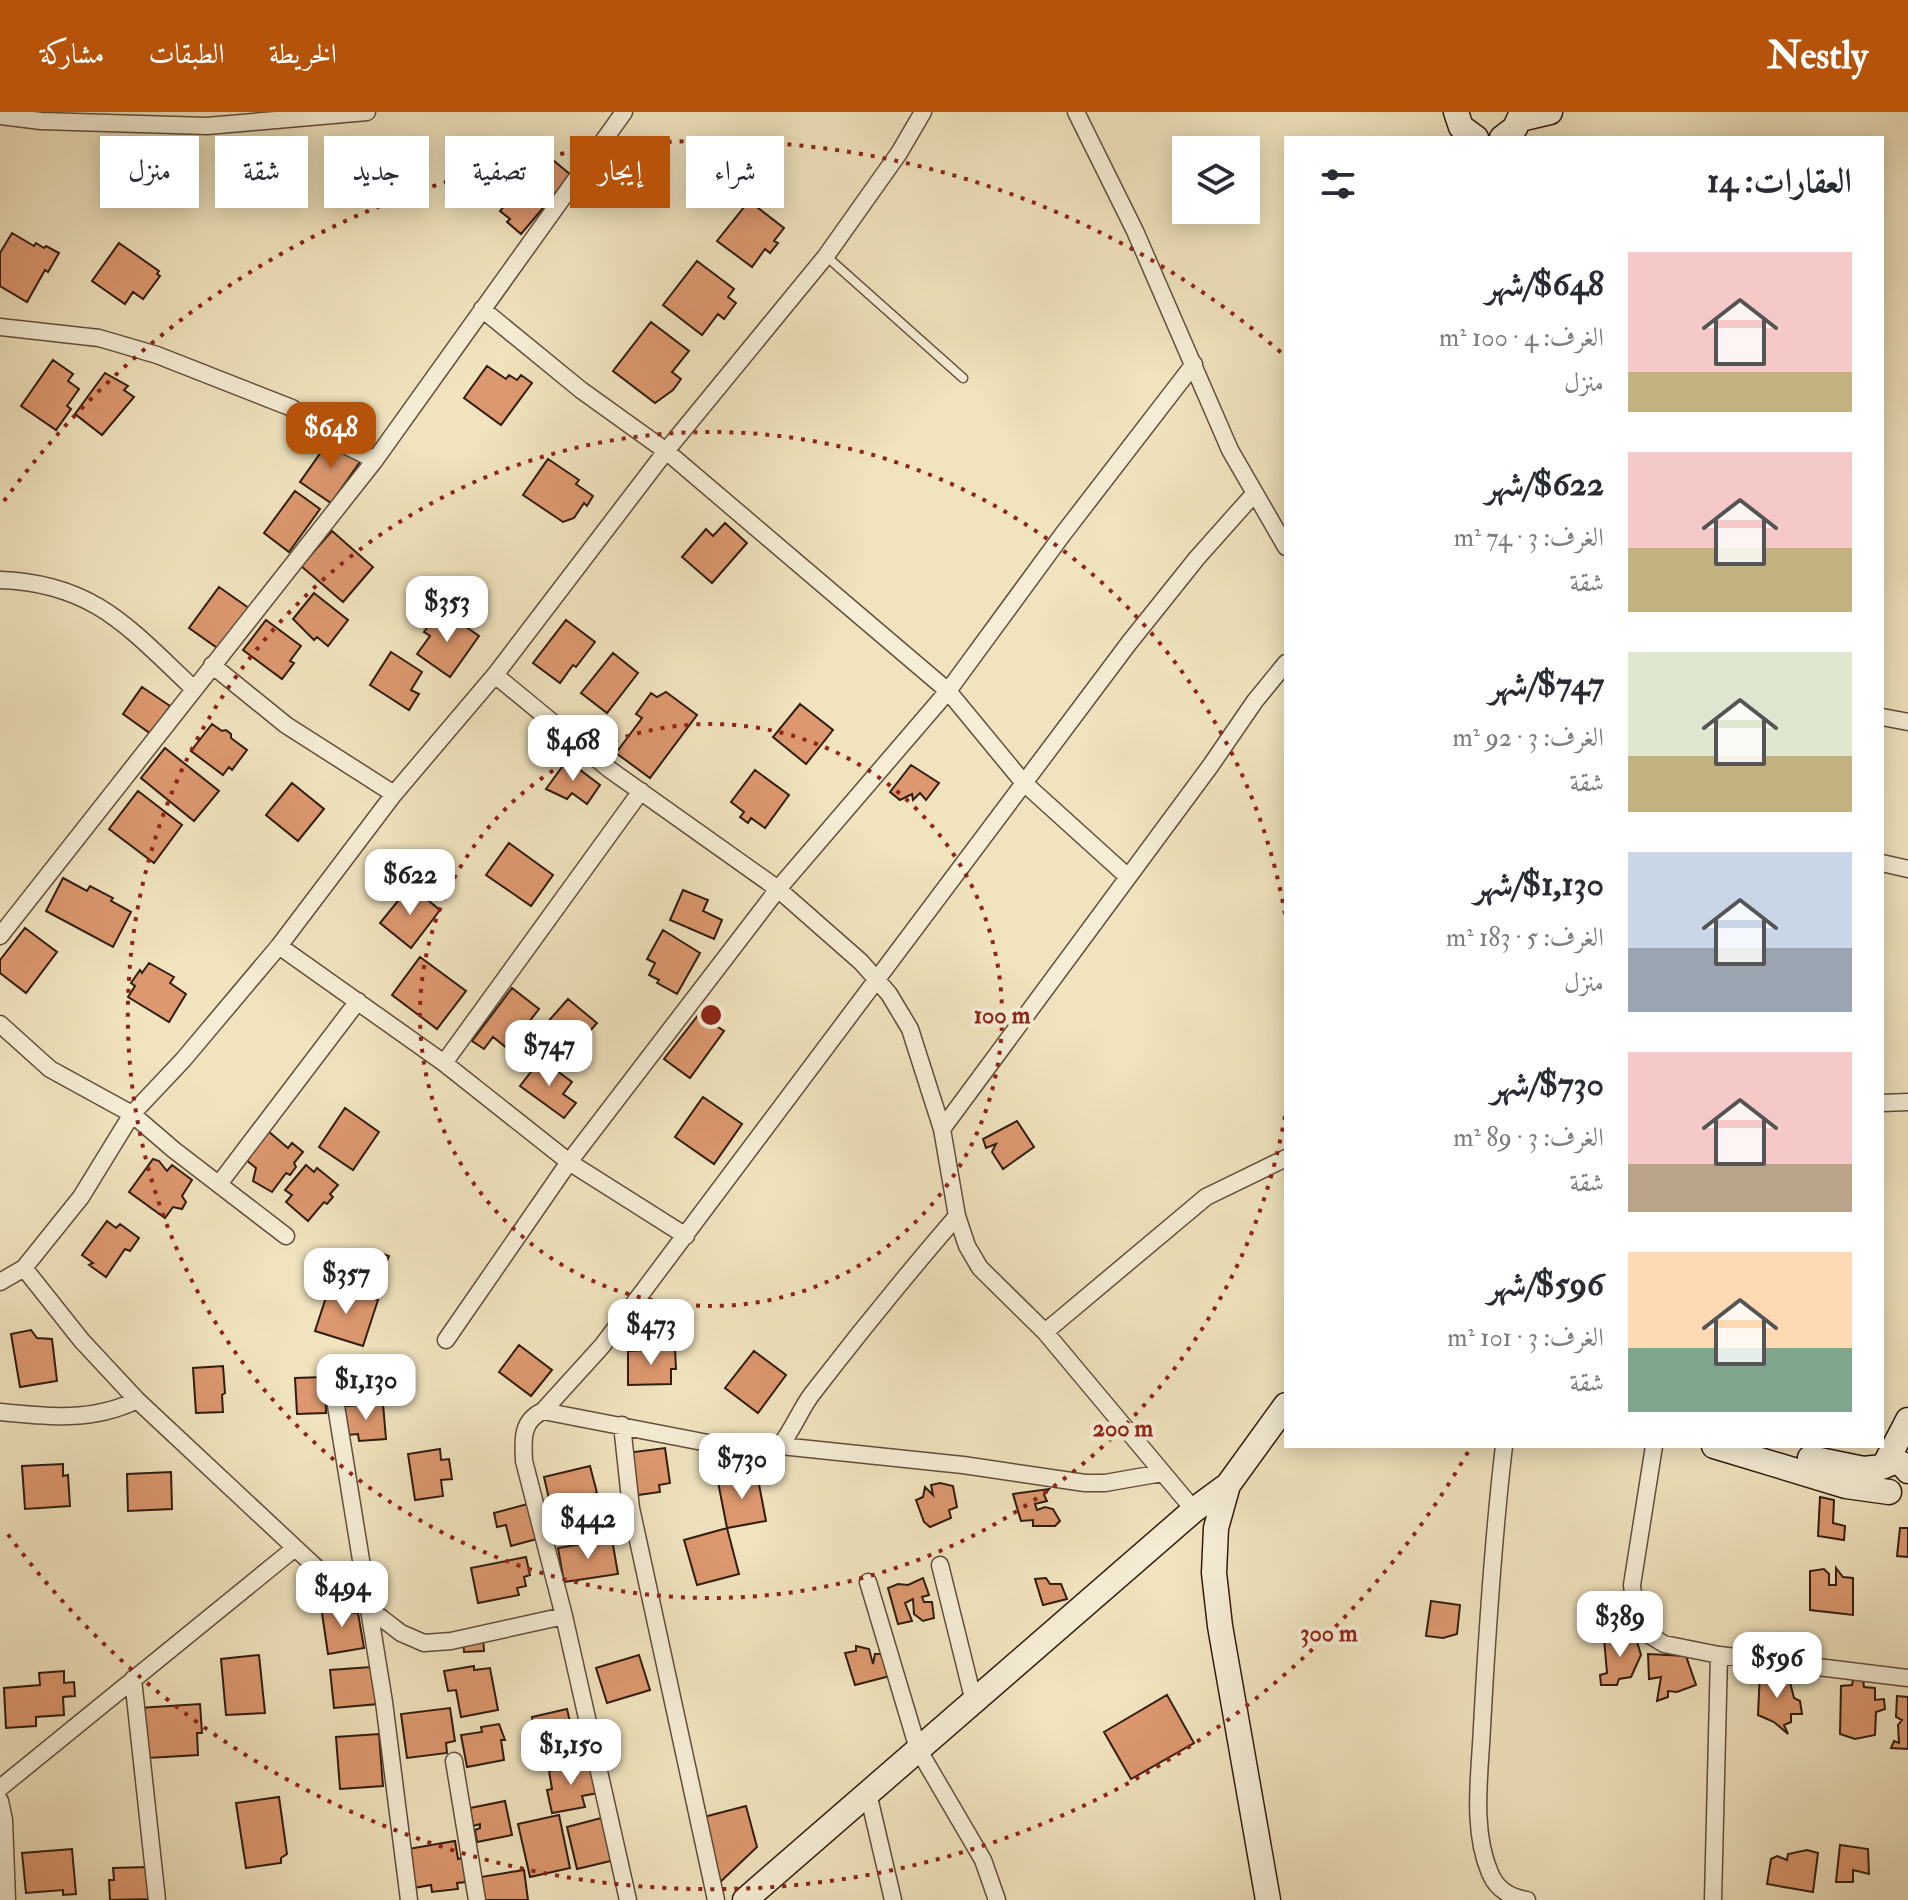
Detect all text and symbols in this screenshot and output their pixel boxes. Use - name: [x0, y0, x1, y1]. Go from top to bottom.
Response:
- text: Nestly: [1767, 32, 1868, 80]
- text: مشاركة: [40, 37, 104, 72]
- text: الطبقات: [148, 37, 225, 72]
- text: الخريطة: [269, 37, 337, 72]
- chip: منزل: [100, 136, 199, 208]
- chip: شقة: [215, 136, 308, 208]
- chip: جديد: [324, 136, 429, 208]
- chip: تصفية: [445, 136, 554, 208]
- chip: إيجار: [570, 136, 670, 208]
- chip: شراء: [686, 136, 784, 208]
- map controls: [1172, 136, 1260, 224]
- button: layers: [1172, 136, 1260, 224]
- text: العقارات: 14: [1707, 160, 1852, 203]
- icon: filters: [1316, 162, 1360, 206]
- text: $648/شهر: [1485, 263, 1604, 306]
- icon: home: [1692, 284, 1788, 380]
- text: الغرف: 4 · 100 m²: [1439, 322, 1604, 354]
- text: منزل: [1564, 367, 1604, 399]
- pin: $648: [284, 402, 378, 470]
- text: $648: [304, 412, 358, 444]
- text: $622/شهر: [1485, 463, 1604, 506]
- icon: home: [1692, 484, 1788, 580]
- text: الغرف: 3 · 74 m²: [1454, 522, 1604, 554]
- text: شقة: [1570, 567, 1604, 599]
- pin: $353: [400, 576, 494, 644]
- text: $353: [424, 586, 470, 618]
- text: $747/شهر: [1489, 663, 1604, 706]
- icon: home: [1692, 684, 1788, 780]
- pin: $468: [526, 715, 620, 783]
- text: الغرف: 3 · 92 m²: [1452, 722, 1604, 754]
- text: $468: [546, 725, 600, 757]
- text: شقة: [1570, 767, 1604, 799]
- pin: $622: [363, 849, 457, 917]
- text: $622: [383, 859, 437, 891]
- text: $1,130/شهر: [1474, 863, 1604, 906]
- icon: home: [1692, 884, 1788, 980]
- text: الغرف: 5 · 183 m²: [1446, 922, 1604, 954]
- text: منزل: [1564, 967, 1604, 999]
- text: 100 m: [974, 1000, 1031, 1031]
- centre of rings: [697, 1001, 725, 1029]
- pin: $747: [502, 1020, 596, 1088]
- text: $747: [523, 1030, 575, 1062]
- text: $730/شهر: [1491, 1063, 1604, 1106]
- icon: home: [1692, 1084, 1788, 1180]
- text: الغرف: 3 · 89 m²: [1453, 1122, 1604, 1154]
- text: شقة: [1570, 1167, 1604, 1199]
- pin: $357: [299, 1248, 393, 1316]
- text: $357: [322, 1258, 370, 1290]
- text: $596/شهر: [1487, 1263, 1604, 1306]
- icon: home: [1692, 1284, 1788, 1380]
- pin: $473: [604, 1299, 698, 1367]
- text: $473: [626, 1309, 676, 1341]
- text: الغرف: 3 · 101 m²: [1447, 1322, 1604, 1354]
- pin: $1,130: [301, 1354, 431, 1422]
- text: $1,130: [335, 1364, 397, 1396]
- text: شقة: [1570, 1367, 1604, 1399]
- text: 200 m: [1093, 1413, 1154, 1444]
- pin: $730: [695, 1433, 789, 1501]
- text: $730: [717, 1443, 767, 1475]
- pin: $442: [541, 1493, 635, 1561]
- text: $442: [560, 1503, 616, 1535]
- pin: $494: [295, 1561, 389, 1629]
- text: $494: [314, 1571, 370, 1603]
- pin: $389: [1573, 1591, 1667, 1659]
- text: $389: [1595, 1601, 1645, 1633]
- text: 300 m: [1300, 1618, 1358, 1649]
- pin: $596: [1730, 1632, 1824, 1700]
- text: $596: [1751, 1642, 1803, 1674]
- pin: $1,150: [506, 1719, 636, 1787]
- text: $1,150: [539, 1729, 603, 1761]

